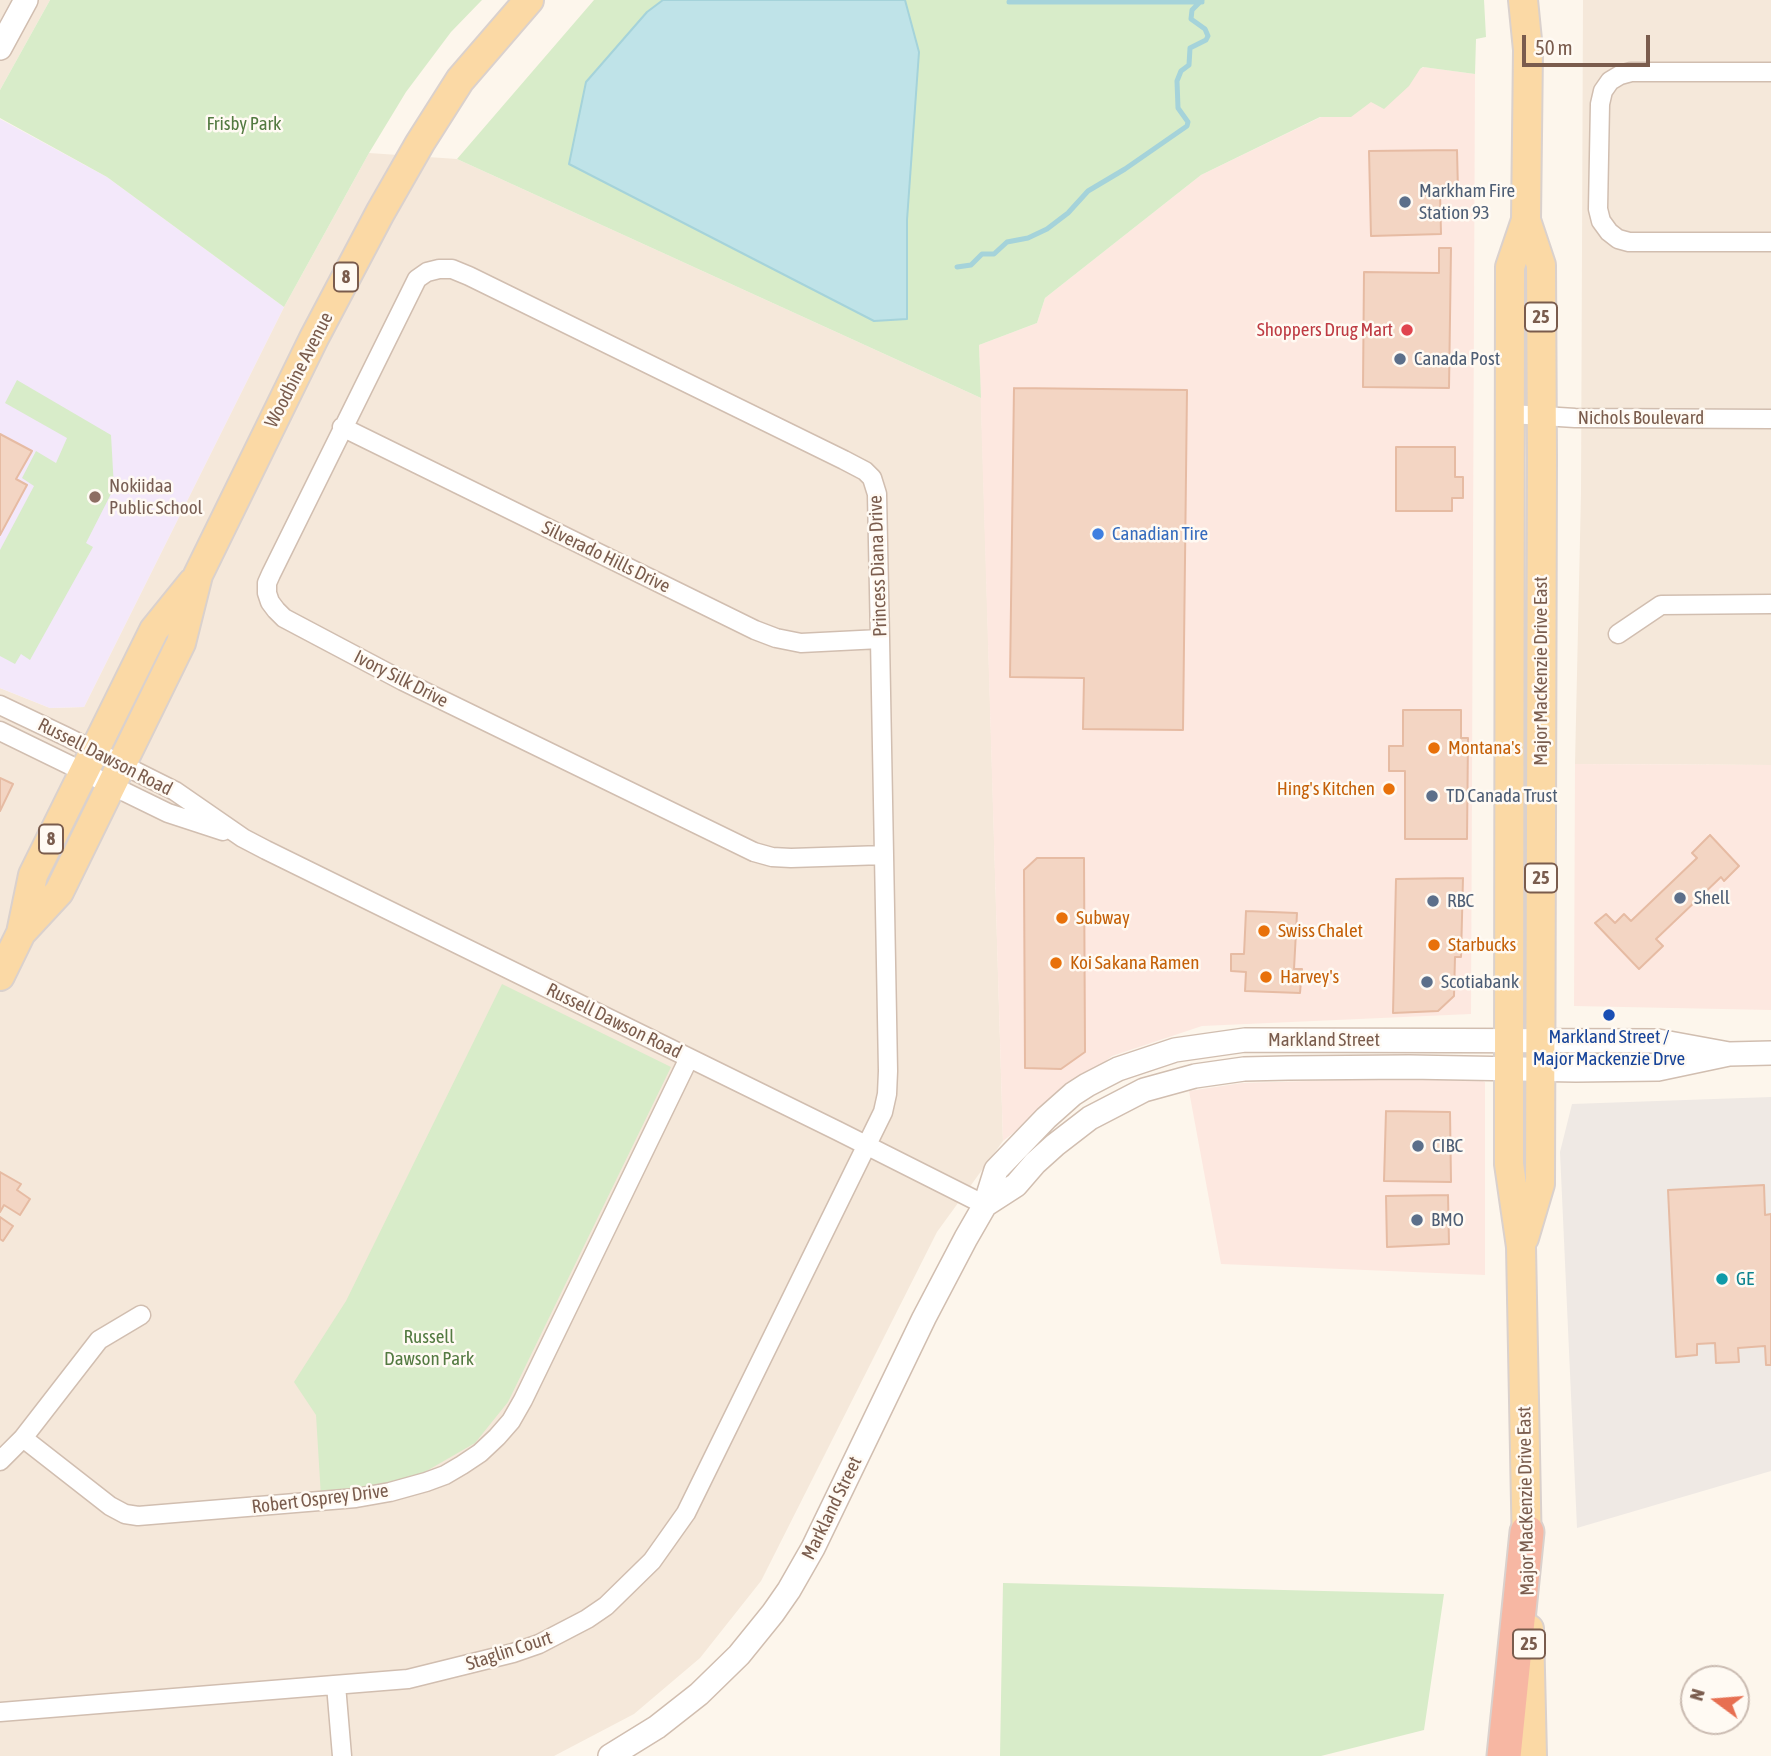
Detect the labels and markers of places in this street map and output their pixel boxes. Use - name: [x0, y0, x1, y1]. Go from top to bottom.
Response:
- place label: Markham Fire Station 93: [1419, 180, 1515, 224]
- marker: Markham Fire Station 93: [1397, 194, 1413, 210]
- place label: Shoppers Drug Mart: [1257, 319, 1393, 341]
- marker: Shoppers Drug Mart: [1399, 322, 1415, 338]
- place label: Canada Post: [1414, 348, 1500, 370]
- marker: Canada Post: [1392, 351, 1408, 367]
- place label: Nokiidaa Public School: [109, 475, 203, 519]
- marker: Nokiidaa Public School: [87, 489, 103, 505]
- place label: Canadian Tire: [1112, 523, 1208, 545]
- marker: Canadian Tire: [1090, 526, 1106, 542]
- place label: Montana's: [1448, 737, 1521, 759]
- marker: Montana's: [1426, 740, 1442, 756]
- place label: Hing's Kitchen: [1277, 778, 1375, 800]
- marker: Hing's Kitchen: [1381, 781, 1397, 797]
- place label: TD Canada Trust: [1446, 785, 1558, 807]
- marker: TD Canada Trust: [1424, 788, 1440, 804]
- place label: Shell: [1694, 887, 1730, 909]
- place label: RBC: [1447, 890, 1474, 912]
- marker: Shell: [1672, 890, 1688, 906]
- marker: RBC: [1425, 893, 1441, 909]
- place label: Subway: [1076, 907, 1130, 929]
- marker: Subway: [1054, 910, 1070, 926]
- place label: Swiss Chalet: [1278, 920, 1363, 942]
- marker: Swiss Chalet: [1256, 923, 1272, 939]
- place label: Starbucks: [1448, 934, 1516, 956]
- marker: Starbucks: [1426, 937, 1442, 953]
- place label: Koi Sakana Ramen: [1070, 952, 1199, 974]
- marker: Koi Sakana Ramen: [1048, 955, 1064, 971]
- place label: Harvey's: [1280, 966, 1339, 988]
- marker: Harvey's: [1258, 969, 1274, 985]
- place label: Scotiabank: [1441, 971, 1519, 993]
- marker: Scotiabank: [1419, 974, 1435, 990]
- marker: Markland Street / Major Mackenzie Drve: [1601, 1007, 1617, 1023]
- place label: Markland Street / Major Mackenzie Drve: [1533, 1026, 1685, 1070]
- place label: CIBC: [1432, 1135, 1463, 1157]
- marker: CIBC: [1410, 1138, 1426, 1154]
- place label: BMO: [1431, 1209, 1464, 1231]
- marker: BMO: [1409, 1212, 1425, 1228]
- place label: GE: [1736, 1268, 1754, 1290]
- marker: GE: [1714, 1271, 1730, 1287]

